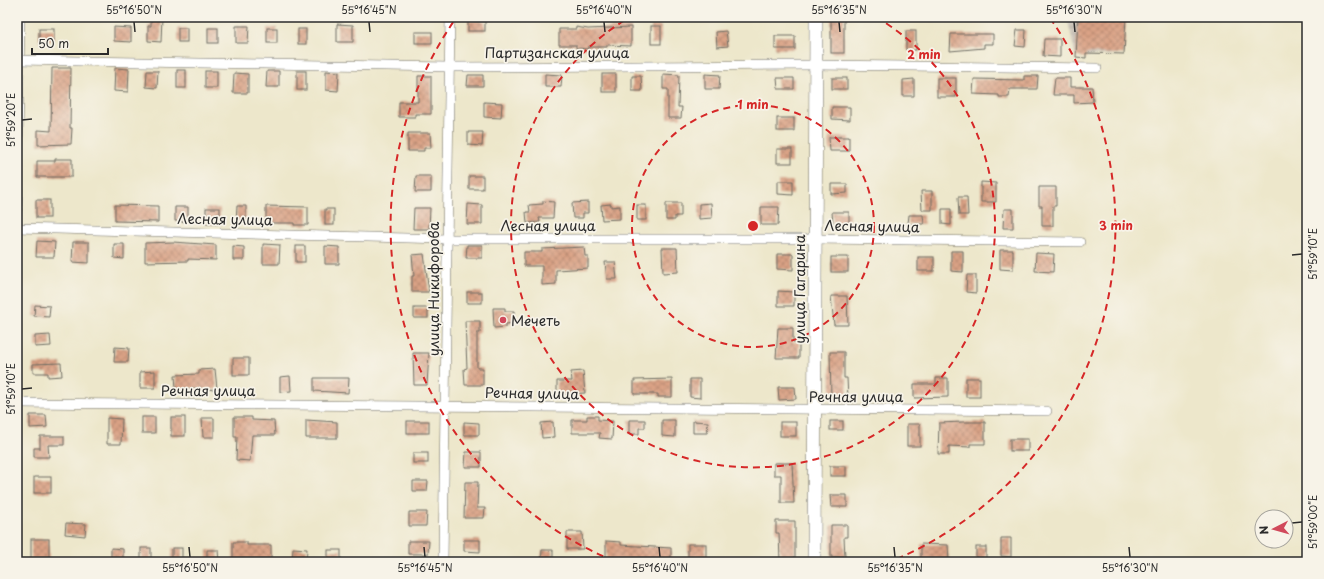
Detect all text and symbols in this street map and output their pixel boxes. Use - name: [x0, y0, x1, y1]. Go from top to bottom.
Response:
- text: 55°16'50"N: [106, 2, 162, 17]
- text: 55°16'45"N: [341, 2, 397, 17]
- text: 55°16'40"N: [576, 2, 632, 17]
- text: 55°16'35"N: [811, 2, 867, 17]
- text: 55°16'30"N: [1046, 2, 1102, 17]
- scale bar: [32, 30, 108, 56]
- text: 50 m: [38, 34, 69, 52]
- street label: Партизанская улица: [485, 42, 630, 63]
- text: 2 min: [907, 45, 941, 63]
- text: 51°59'20"E: [3, 93, 18, 147]
- text: 1 min: [737, 95, 769, 113]
- street label: Лесная улица: [177, 208, 273, 230]
- street label: Лесная улица: [500, 215, 596, 236]
- street label: Лесная улица: [824, 215, 920, 237]
- text: 3 min: [1099, 216, 1133, 234]
- centre of rings: [746, 219, 760, 233]
- street label: улица Никифорова: [423, 222, 444, 356]
- text: 51°59'10"E: [1305, 228, 1320, 280]
- street label: улица Гагарина: [789, 234, 810, 344]
- place label: Мечеть: [511, 310, 560, 331]
- marker: Мечеть: [498, 315, 508, 325]
- text: 51°59'10"E: [3, 363, 18, 415]
- street label: Речная улица: [161, 380, 255, 401]
- street label: Речная улица: [485, 382, 580, 404]
- street label: Речная улица: [809, 386, 903, 407]
- text: 51°59'00"E: [1305, 495, 1320, 549]
- north arrow: [1254, 509, 1294, 549]
- text: N: [1255, 525, 1272, 535]
- text: 55°16'50"N: [162, 560, 218, 575]
- text: 55°16'45"N: [397, 560, 453, 575]
- text: 55°16'40"N: [632, 560, 688, 575]
- text: 55°16'35"N: [867, 560, 923, 575]
- text: 55°16'30"N: [1102, 560, 1158, 575]

